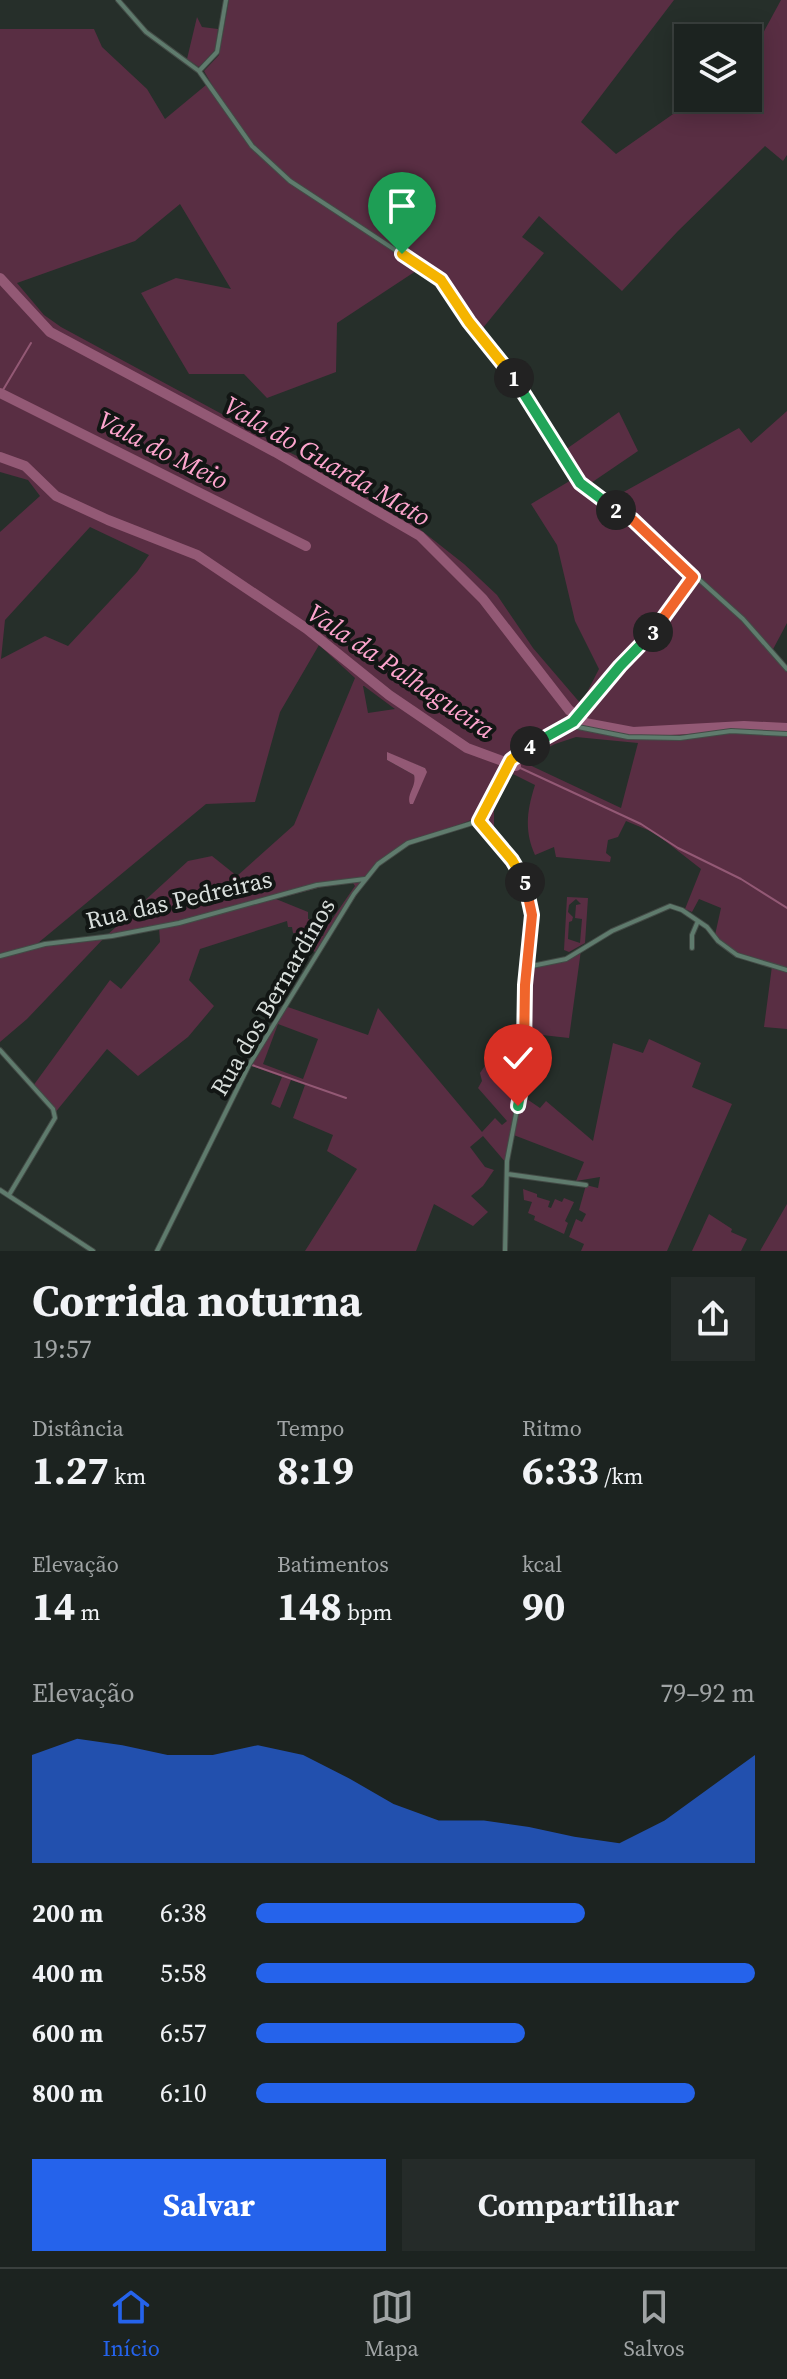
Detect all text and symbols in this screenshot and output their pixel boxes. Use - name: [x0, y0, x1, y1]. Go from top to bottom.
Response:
- map controls: [674, 24, 762, 112]
- button: layers: [674, 24, 762, 112]
- pin: [368, 172, 436, 254]
- icon: arrive: [380, 184, 424, 228]
- pin: 1: [494, 358, 534, 398]
- text: 1: [508, 363, 520, 393]
- water label: Vala do Guarda Mato: [217, 387, 437, 535]
- water label: Vala do Meio: [92, 402, 234, 498]
- pin: 2: [596, 490, 636, 530]
- text: 2: [610, 495, 622, 525]
- water label: Vala da Palhagueira: [300, 595, 502, 747]
- pin: 3: [633, 612, 673, 652]
- text: 3: [647, 617, 659, 647]
- pin: 4: [510, 726, 550, 766]
- text: 4: [524, 731, 536, 761]
- street label: Rua das Pedreiras: [83, 862, 275, 937]
- pin: 5: [505, 862, 545, 902]
- text: 5: [519, 867, 531, 897]
- street label: Rua dos Bernardinos: [203, 892, 343, 1102]
- pin: [484, 1024, 552, 1106]
- icon: check: [496, 1036, 540, 1080]
- text: Corrida noturna: [32, 1270, 362, 1331]
- button: share: [671, 1277, 755, 1361]
- text: 19:57: [32, 1331, 92, 1367]
- text: Distância: [32, 1413, 124, 1443]
- text: Tempo: [277, 1413, 344, 1443]
- text: Ritmo: [522, 1413, 582, 1443]
- text: 1.27: [32, 1443, 109, 1497]
- text: 8:19: [277, 1443, 354, 1497]
- text: 6:33: [522, 1443, 599, 1497]
- text: km: [109, 1461, 146, 1491]
- text: /km: [599, 1461, 643, 1491]
- text: Elevação: [32, 1549, 119, 1579]
- text: Batimentos: [277, 1549, 389, 1579]
- text: kcal: [522, 1549, 562, 1579]
- text: 14: [32, 1579, 75, 1633]
- text: 148: [277, 1579, 342, 1633]
- text: 90: [522, 1579, 565, 1633]
- text: m: [75, 1597, 100, 1627]
- text: bpm: [342, 1597, 392, 1627]
- text: Elevação: [32, 1675, 135, 1711]
- text: 79–92 m: [660, 1675, 755, 1711]
- text: 200 m: [32, 1895, 103, 1931]
- text: 6:38: [160, 1895, 207, 1931]
- text: 400 m: [32, 1955, 103, 1991]
- text: 5:58: [160, 1955, 207, 1991]
- text: 600 m: [32, 2015, 103, 2051]
- text: 6:57: [160, 2015, 207, 2051]
- text: 800 m: [32, 2075, 103, 2111]
- text: 6:10: [160, 2075, 207, 2111]
- button: Salvar: [32, 2159, 386, 2251]
- button: Compartilhar: [402, 2159, 755, 2251]
- tab: Início: [102, 2285, 160, 2363]
- tab: Mapa: [365, 2285, 419, 2363]
- tab: Salvos: [623, 2285, 685, 2363]

